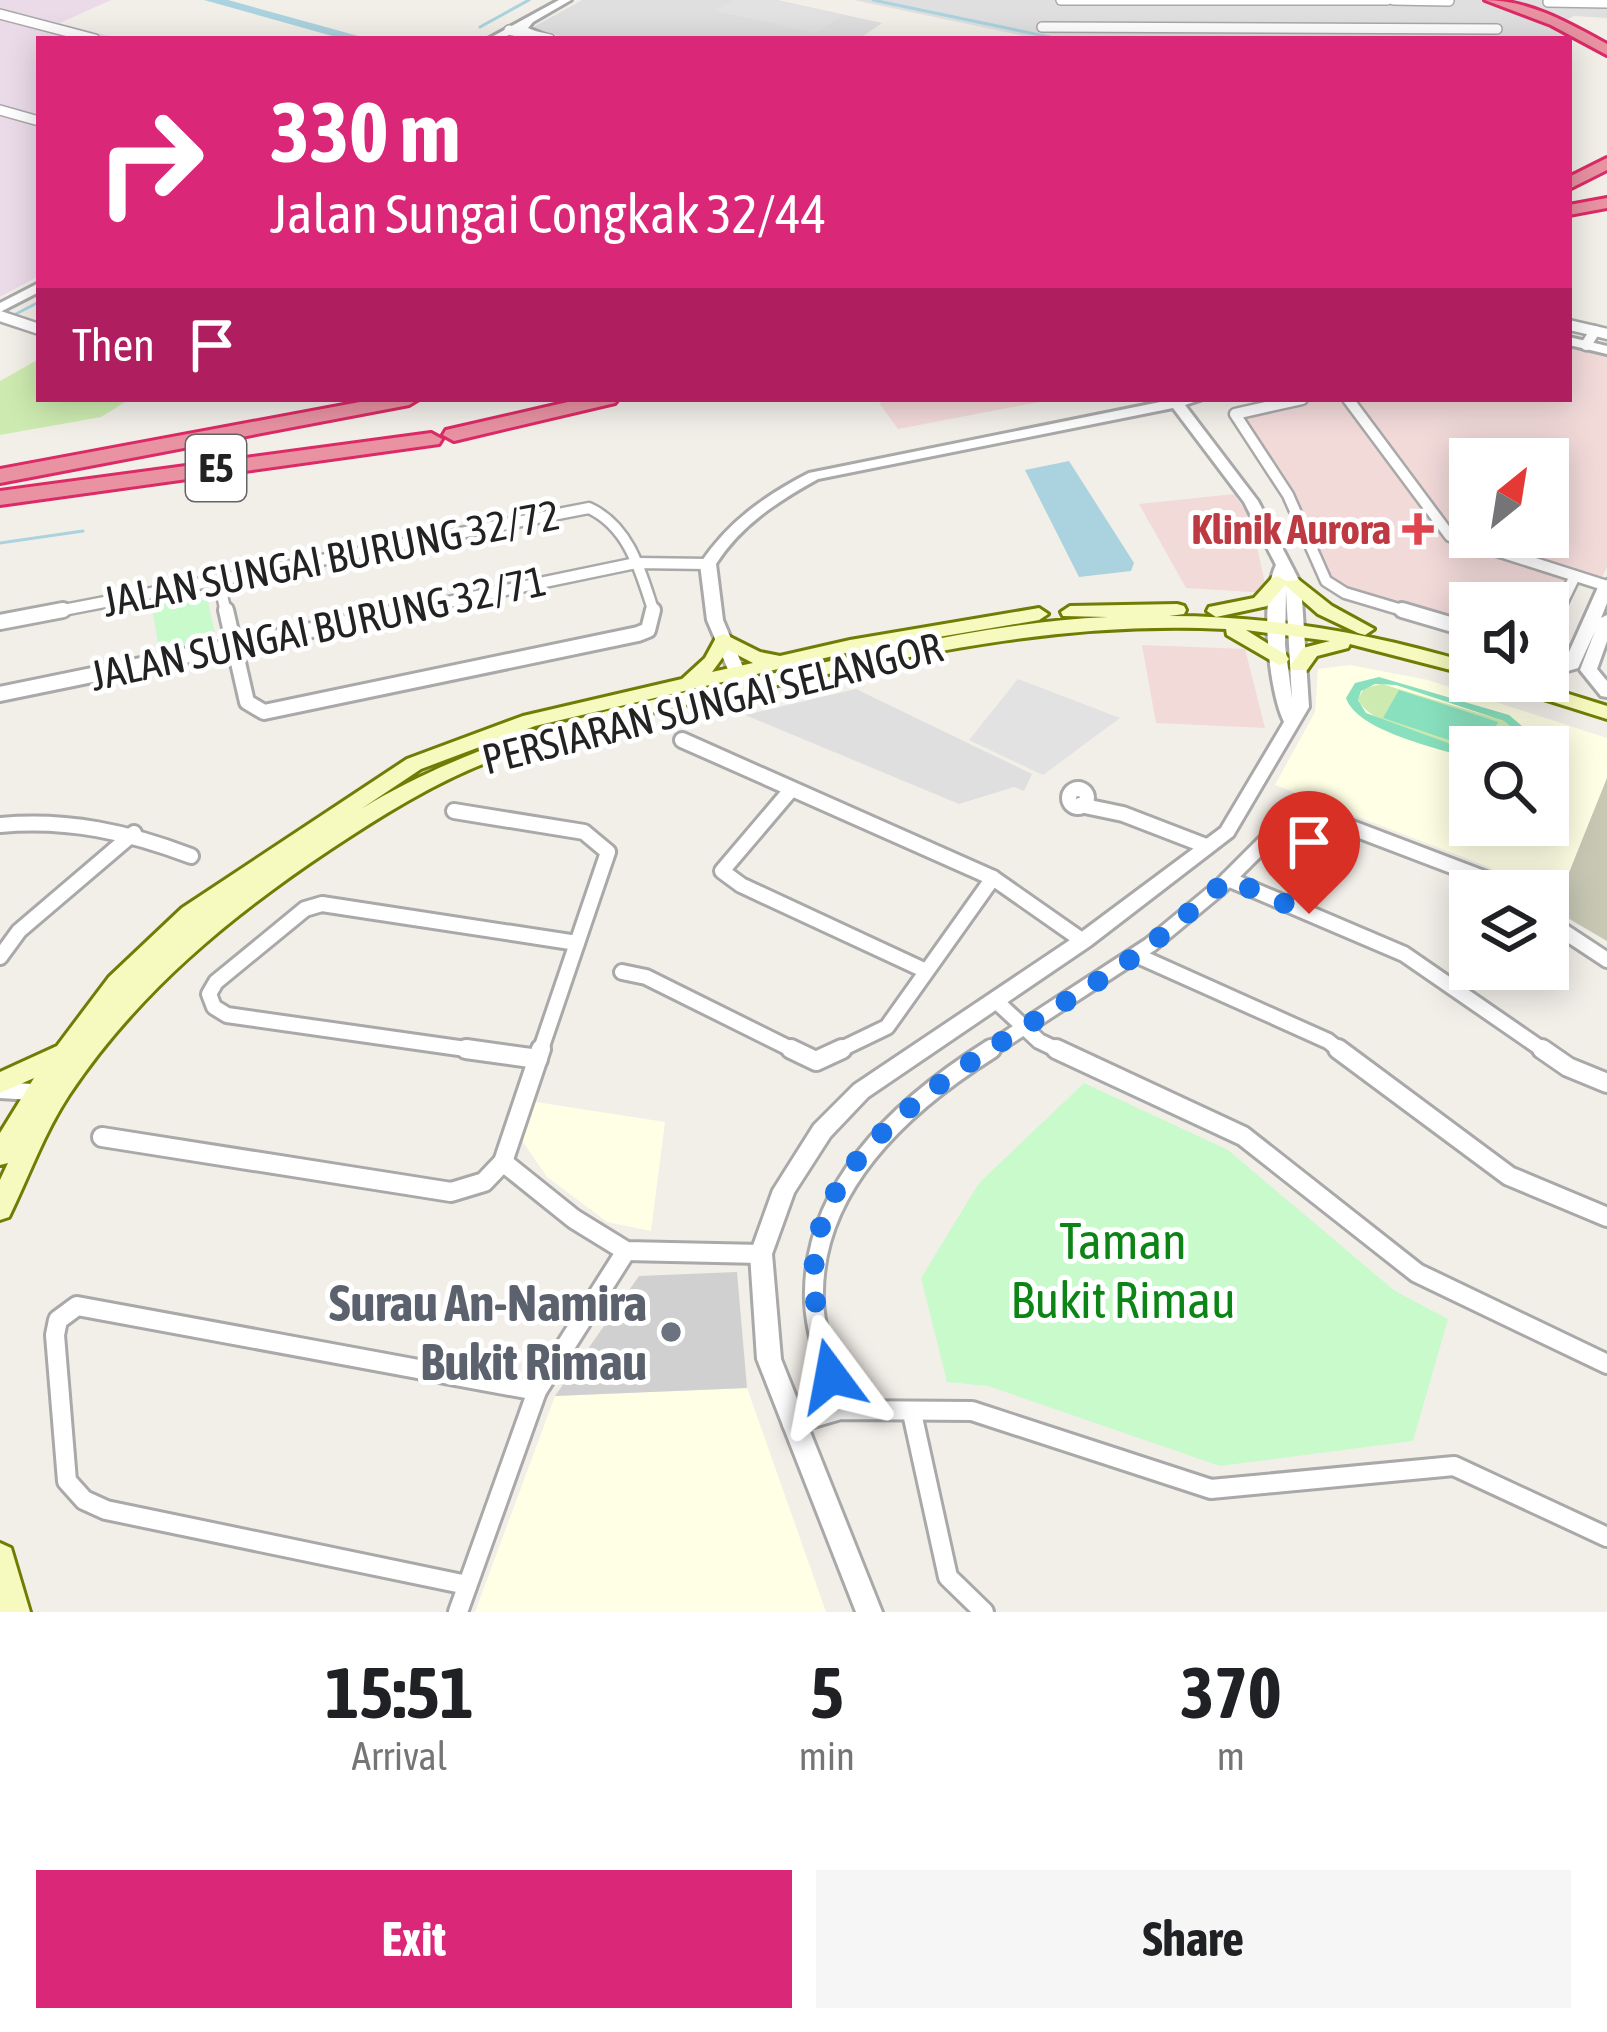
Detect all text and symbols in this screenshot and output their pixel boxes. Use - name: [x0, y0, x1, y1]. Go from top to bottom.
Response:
- icon: right: [72, 84, 228, 240]
- text: 330 m: [270, 84, 460, 180]
- text: Jalan Sungai Congkak 32/44: [270, 183, 826, 244]
- icon: arrive: [179, 312, 245, 378]
- text: Then: [72, 319, 155, 371]
- road number: E5: [186, 435, 246, 501]
- north arrow: [1449, 438, 1569, 558]
- map controls: [1449, 438, 1569, 990]
- street label: JALAN SUNGAI BURUNG 32/72: [99, 490, 563, 626]
- place label: Klinik Aurora: [1191, 505, 1391, 553]
- marker: Klinik Aurora: [1402, 513, 1434, 545]
- street label: JALAN SUNGAI BURUNG 32/71: [86, 556, 550, 700]
- button: sound: [1449, 582, 1569, 702]
- street label: PERSIARAN SUNGAI SELANGOR: [477, 623, 947, 783]
- button: search: [1449, 726, 1569, 846]
- pin: [1258, 791, 1360, 914]
- icon: arrive: [1276, 809, 1342, 875]
- button: layers: [1449, 870, 1569, 990]
- park label: Taman Bukit Rimau: [1010, 1211, 1236, 1329]
- place label: Surau An-Namira Bukit Rimau: [329, 1273, 647, 1391]
- position arrow: [768, 1313, 894, 1439]
- marker: Surau An-Namira Bukit Rimau: [658, 1319, 684, 1345]
- text: 15:51: [325, 1651, 474, 1733]
- text: 5: [810, 1651, 844, 1733]
- text: 370: [1180, 1651, 1282, 1733]
- text: Arrival: [352, 1734, 447, 1778]
- text: min: [799, 1734, 855, 1778]
- text: m: [1217, 1734, 1245, 1778]
- button: Exit: [36, 1870, 792, 2008]
- button: Share: [816, 1870, 1571, 2008]

